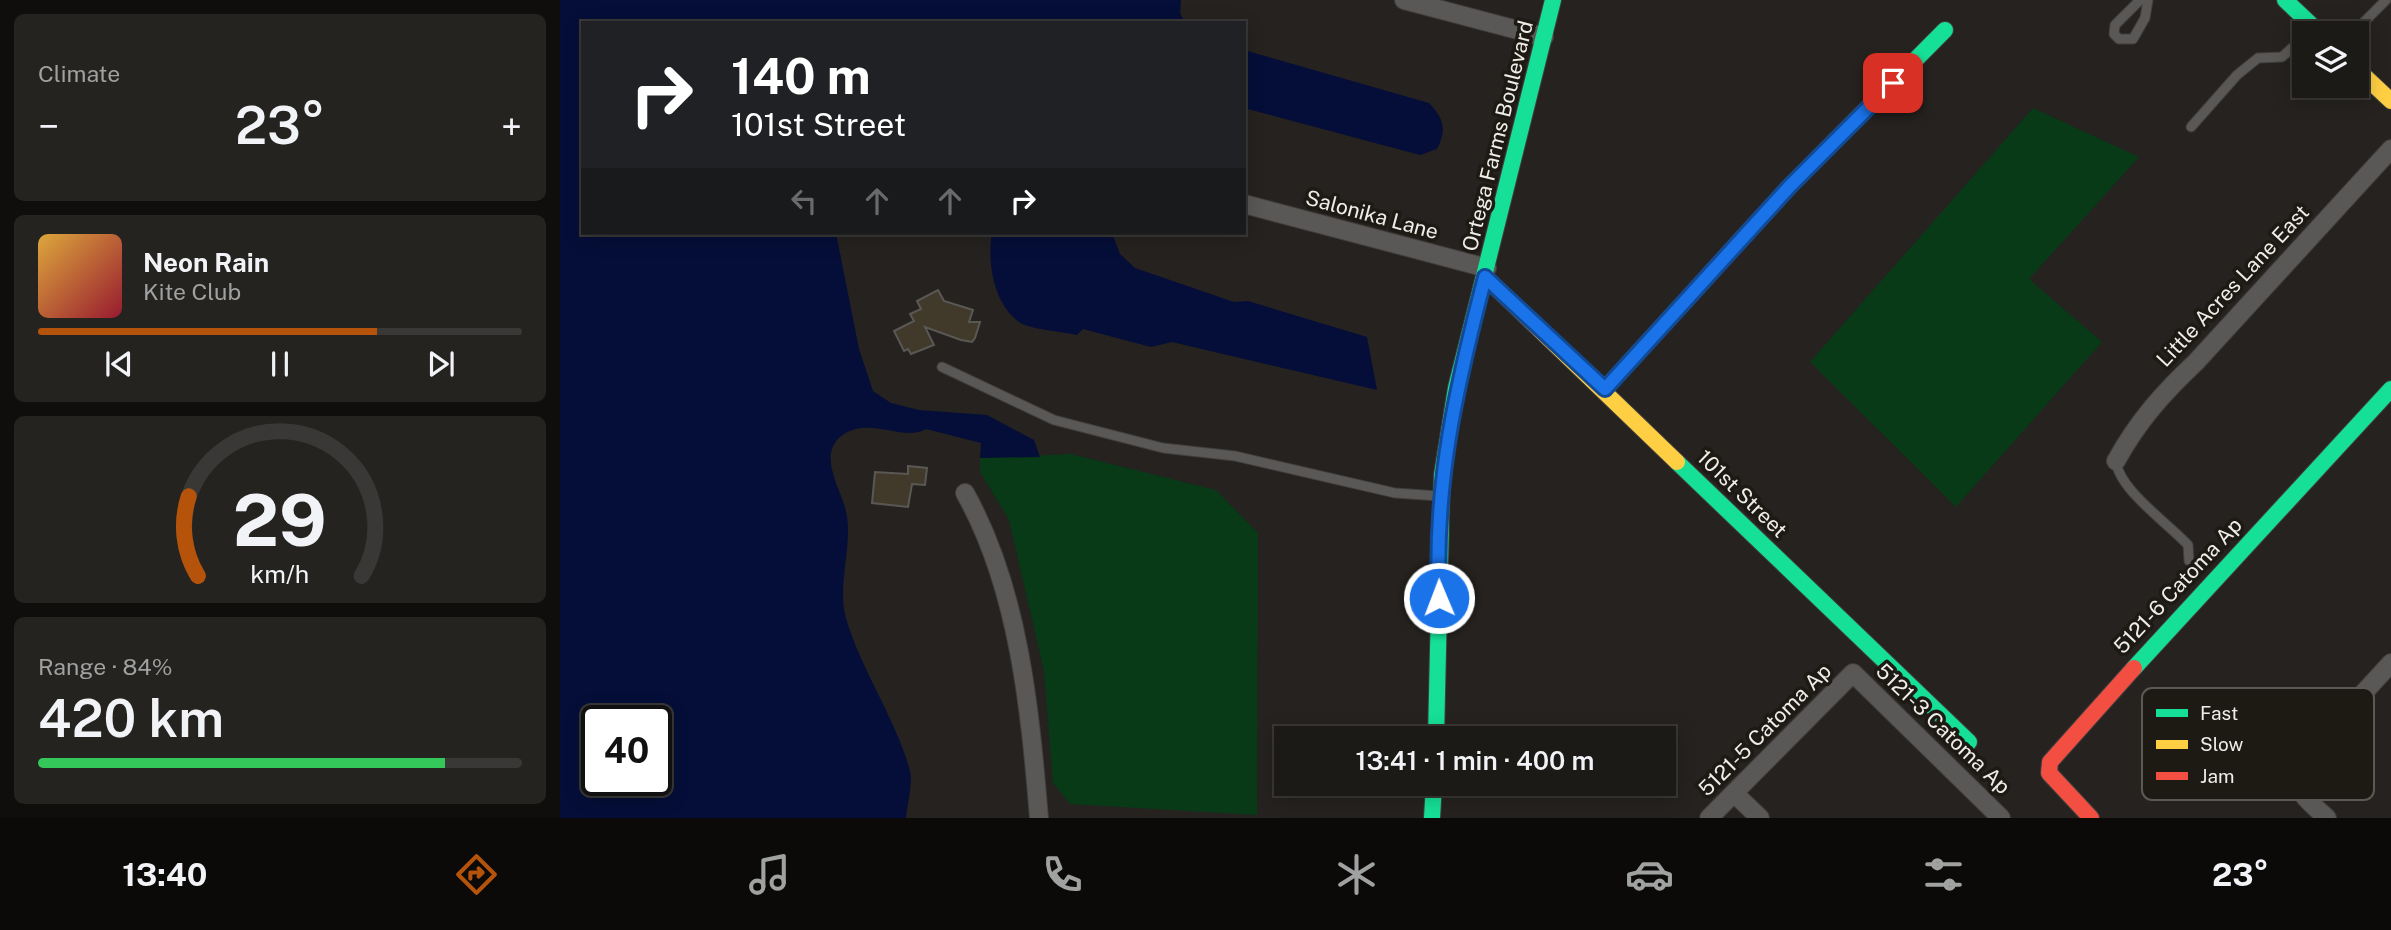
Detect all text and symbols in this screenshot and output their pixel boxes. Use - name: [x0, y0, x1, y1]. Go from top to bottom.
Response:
- street label: Ortega Farms Boulevard: [1457, 18, 1538, 254]
- map controls: [2292, 21, 2369, 98]
- button: layers: [2292, 21, 2369, 98]
- text: 140 m: [731, 47, 871, 105]
- icon: right: [616, 49, 707, 140]
- pin: [1863, 53, 1923, 113]
- text: Climate: [38, 60, 120, 87]
- icon: arrive: [1874, 64, 1912, 102]
- text: 23°: [235, 95, 325, 156]
- text: −: [38, 104, 59, 149]
- text: +: [501, 104, 522, 149]
- text: 101st Street: [731, 106, 906, 143]
- icon: left: [785, 182, 823, 220]
- icon: ahead: [858, 182, 896, 220]
- icon: ahead: [931, 182, 969, 220]
- icon: right: [1004, 182, 1042, 220]
- street label: Salonika Lane: [1303, 185, 1441, 244]
- street label: Little Acres Lane East: [2151, 200, 2314, 372]
- text: Neon Rain: [143, 247, 269, 278]
- text: Kite Club: [143, 278, 241, 305]
- icon: previous: [100, 345, 138, 383]
- icon: pause: [261, 345, 299, 383]
- icon: next: [422, 345, 460, 383]
- street label: 101st Street: [1692, 445, 1792, 543]
- text: 29: [233, 477, 327, 562]
- street label: 5121-6 Catoma Ap: [2108, 513, 2247, 659]
- text: km/h: [251, 558, 309, 588]
- position arrow: [1402, 561, 1476, 635]
- text: Range · 84%: [38, 653, 173, 680]
- street label: 5121-5 Catoma Ap: [1693, 658, 1836, 801]
- street label: 5121-3 Catoma Ap: [1871, 658, 2016, 799]
- text: 420 km: [38, 688, 224, 749]
- legend: [2142, 688, 2374, 800]
- text: Fast: [2200, 702, 2238, 724]
- speed limit sign: 40: [581, 705, 672, 796]
- text: Slow: [2200, 733, 2244, 755]
- text: 13:41 · 1 min · 400 m: [1356, 745, 1594, 776]
- text: Jam: [2200, 765, 2234, 787]
- icon: directions: [452, 850, 501, 899]
- icon: music: [745, 850, 794, 899]
- icon: phone: [1038, 850, 1087, 899]
- icon: climate: [1332, 850, 1381, 899]
- icon: car: [1625, 850, 1674, 899]
- icon: filters: [1919, 850, 1968, 899]
- text: 13:40: [122, 856, 207, 893]
- text: 23°: [2212, 856, 2269, 893]

